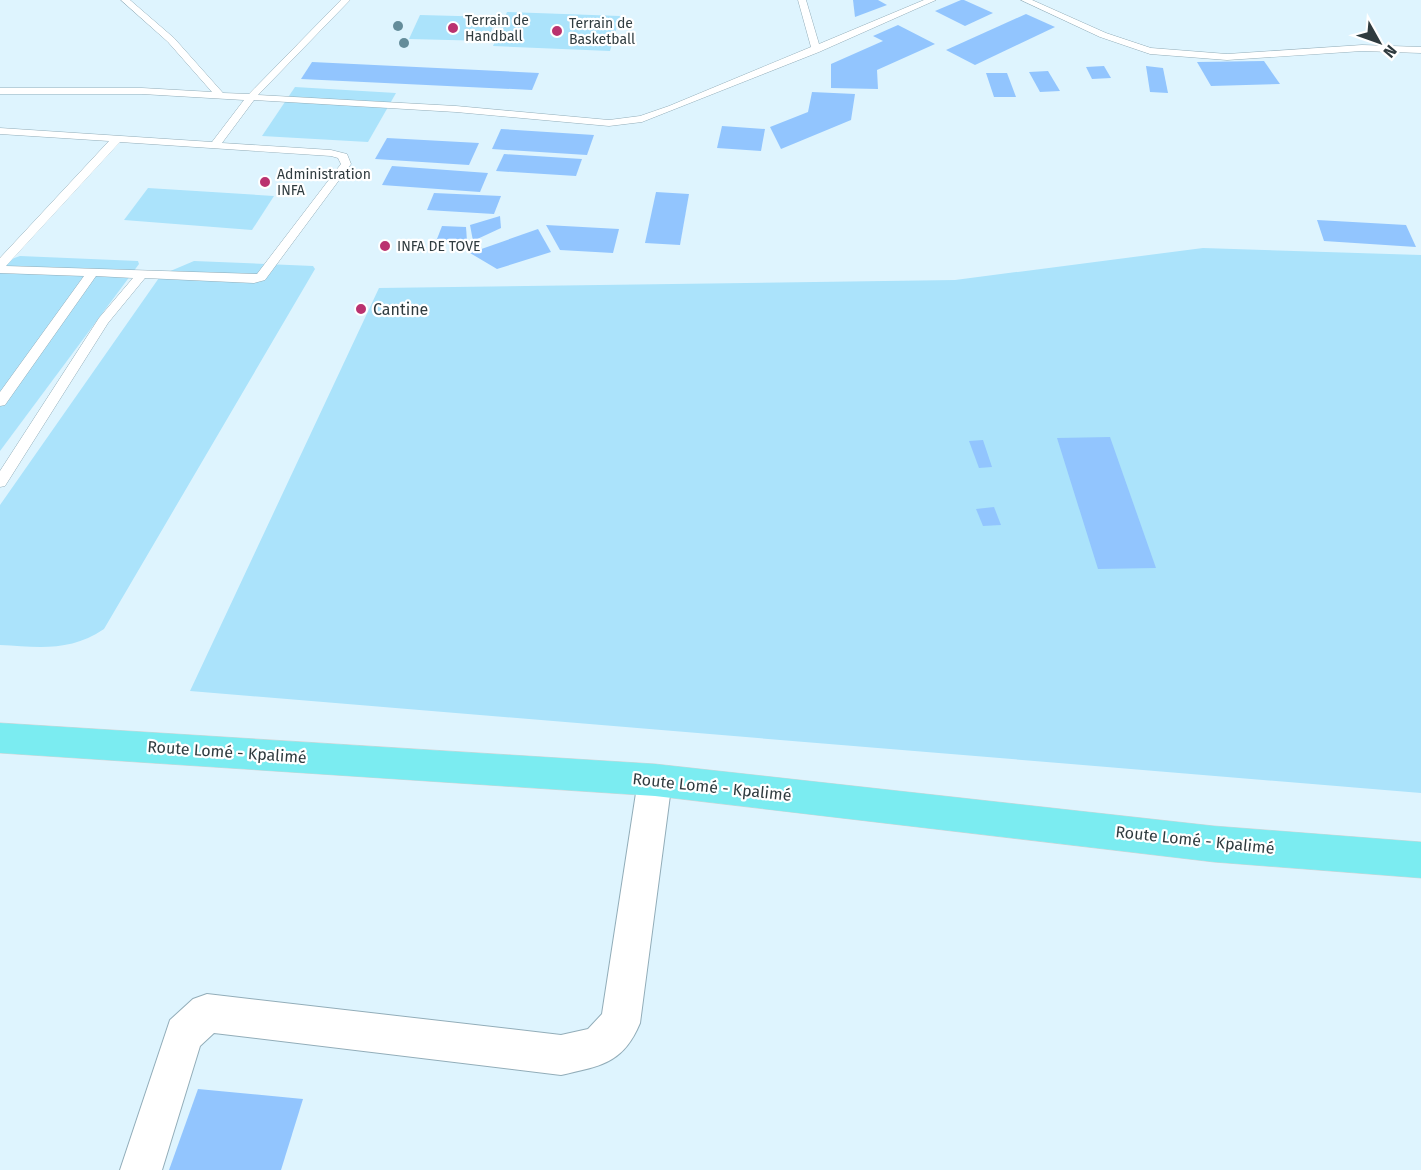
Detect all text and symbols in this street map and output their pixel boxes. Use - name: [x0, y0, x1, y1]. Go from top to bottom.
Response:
- place label: Terrain de Handball: [465, 12, 529, 45]
- north arrow: [1349, 12, 1409, 72]
- place label: Terrain de Basketball: [569, 15, 635, 48]
- marker: Terrain de Handball: [446, 21, 460, 35]
- marker: Terrain de Basketball: [550, 24, 564, 38]
- text: N: [1379, 41, 1401, 61]
- place label: Administration INFA: [277, 166, 371, 199]
- marker: Administration INFA: [258, 175, 272, 189]
- place label: INFA DE TOVE: [397, 238, 480, 255]
- marker: INFA DE TOVE: [378, 239, 392, 253]
- place label: Cantine: [373, 300, 428, 319]
- marker: Cantine: [354, 302, 368, 316]
- street label: Route Lomé - Kpalimé: [147, 737, 307, 767]
- street label: Route Lomé - Kpalimé: [632, 769, 792, 805]
- street label: Route Lomé - Kpalimé: [1115, 822, 1275, 858]

